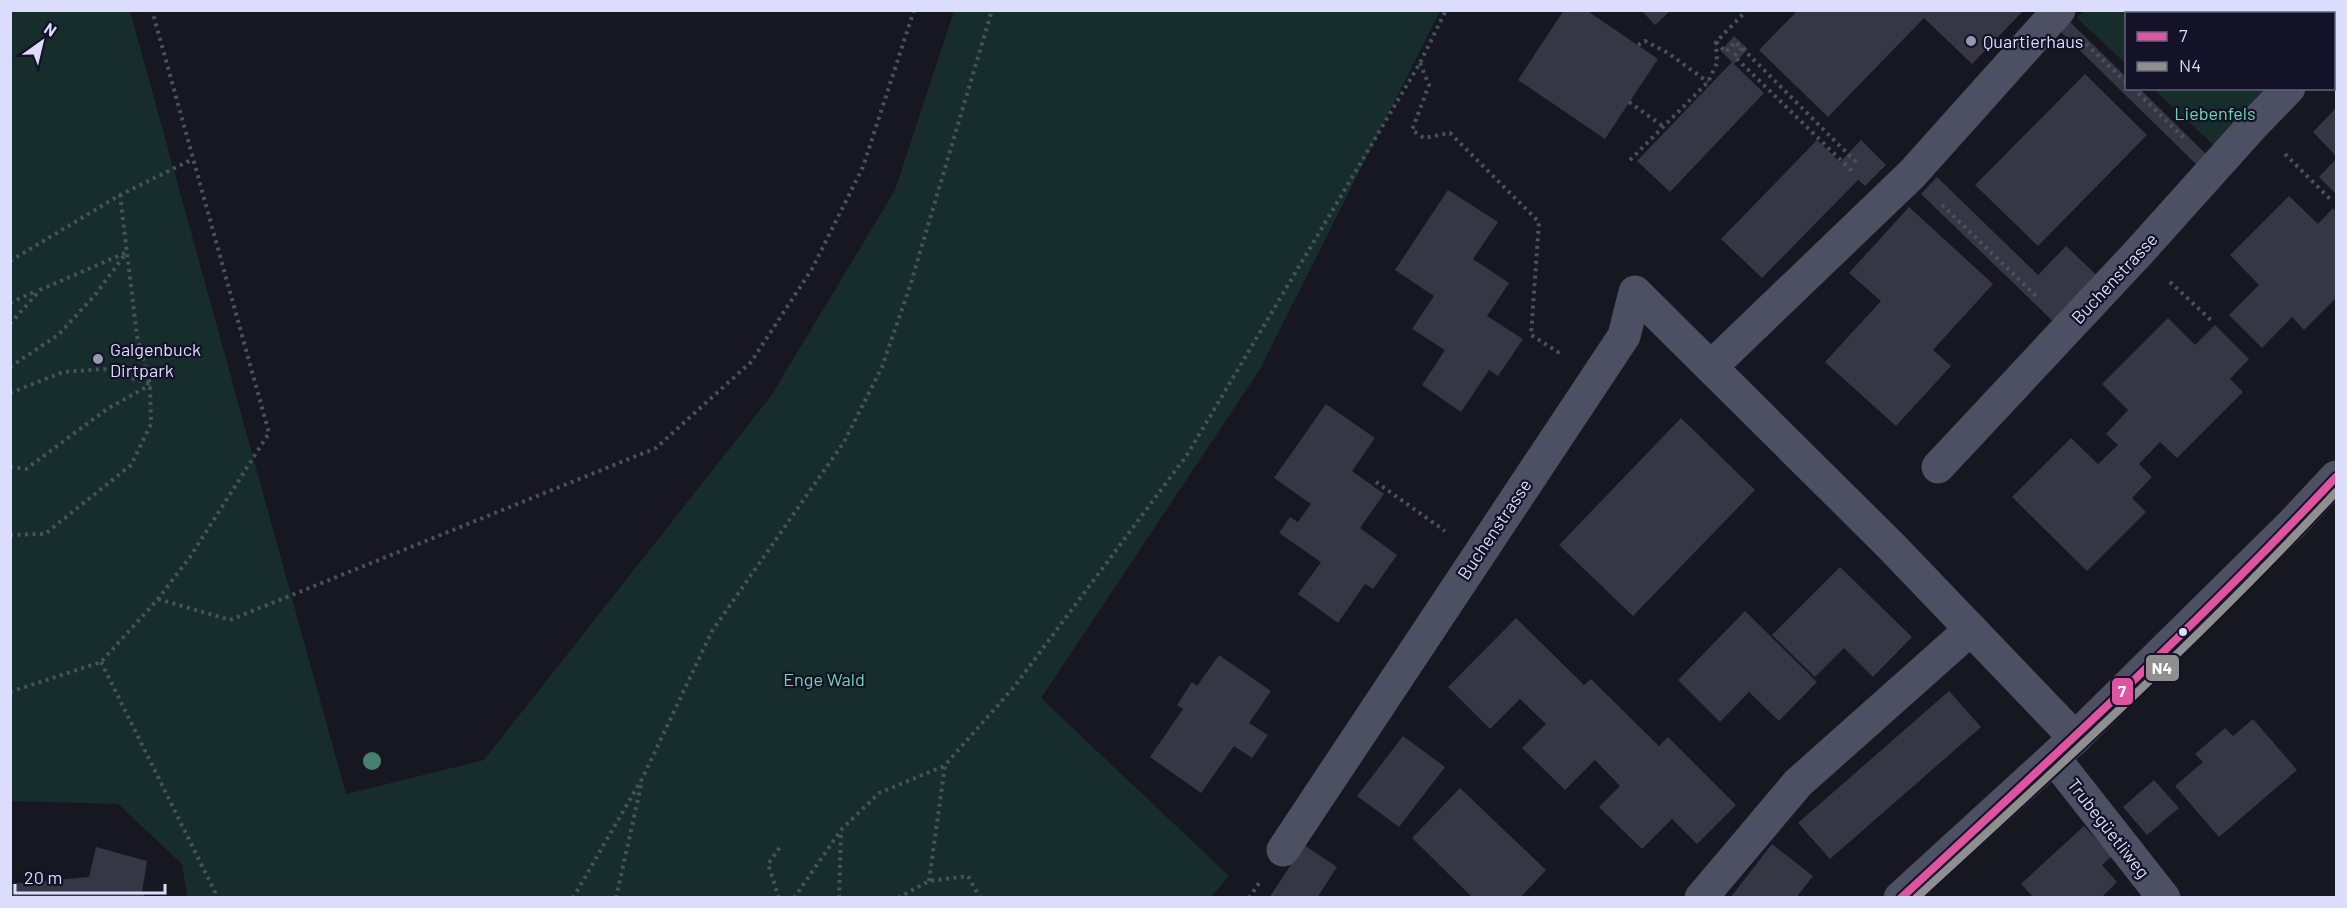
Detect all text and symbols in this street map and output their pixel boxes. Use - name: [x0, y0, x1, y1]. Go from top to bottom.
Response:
- north arrow: [12, 12, 72, 72]
- legend: [2125, 12, 2335, 90]
- text: N: [41, 18, 60, 40]
- text: 7: [2179, 24, 2188, 46]
- place label: Quartierhaus: [1983, 30, 2084, 52]
- marker: Quartierhaus: [1964, 34, 1978, 48]
- text: N4: [2179, 54, 2201, 76]
- park label: Liebenfels: [2174, 102, 2256, 124]
- street label: Buchenstrasse: [2066, 228, 2162, 328]
- place label: Galgenbuck Dirtpark: [110, 338, 201, 381]
- marker: Galgenbuck Dirtpark: [91, 352, 105, 366]
- street label: Buchenstrasse: [1452, 475, 1536, 583]
- unlabelled marker: [2177, 626, 2189, 638]
- line badge: N4: [2145, 654, 2180, 682]
- text: N4: [2152, 658, 2172, 677]
- park label: Enge Wald: [783, 668, 865, 690]
- line badge: 7: [2111, 677, 2134, 706]
- text: 7: [2118, 681, 2126, 700]
- street label: Trubegüetliweg: [2063, 774, 2155, 882]
- scale bar: [15, 857, 165, 895]
- text: 20 m: [24, 866, 62, 888]

